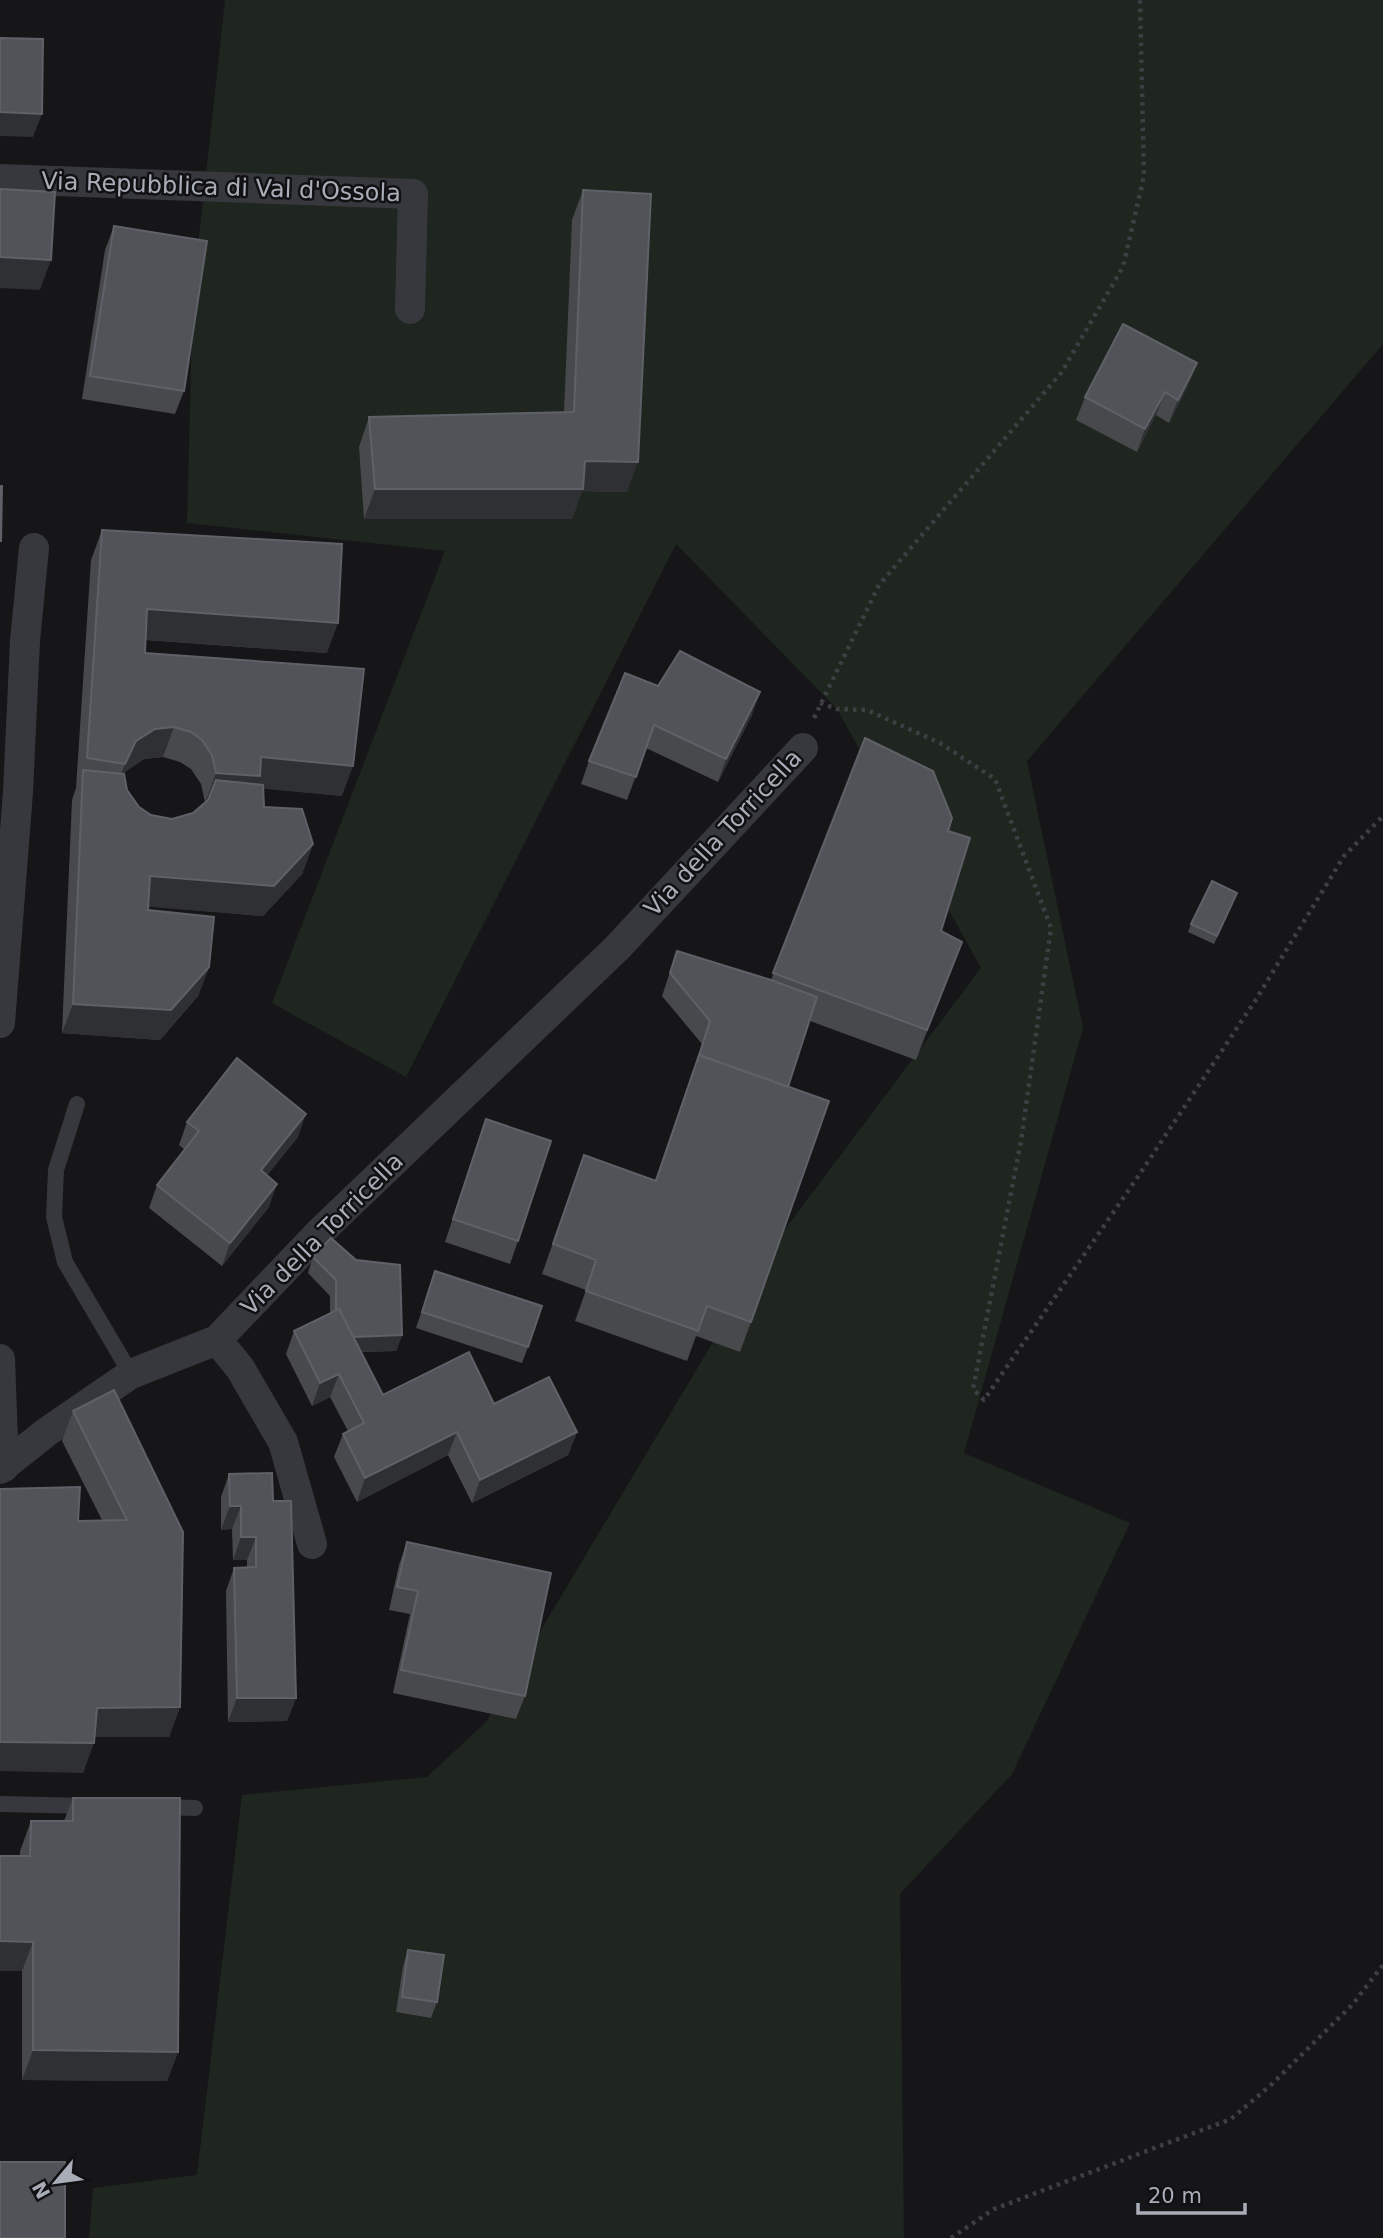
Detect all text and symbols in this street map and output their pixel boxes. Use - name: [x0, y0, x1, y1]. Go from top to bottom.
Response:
- street label: Via Repubblica di Val d'Ossola: [41, 167, 401, 207]
- street label: Via della Torricella: [638, 744, 808, 922]
- street label: Via della Torricella: [235, 1147, 409, 1321]
- north arrow: [21, 2147, 91, 2217]
- scale bar: [1138, 2172, 1245, 2216]
- text: N: [28, 2178, 55, 2203]
- text: 20 m: [1148, 2184, 1202, 2208]

